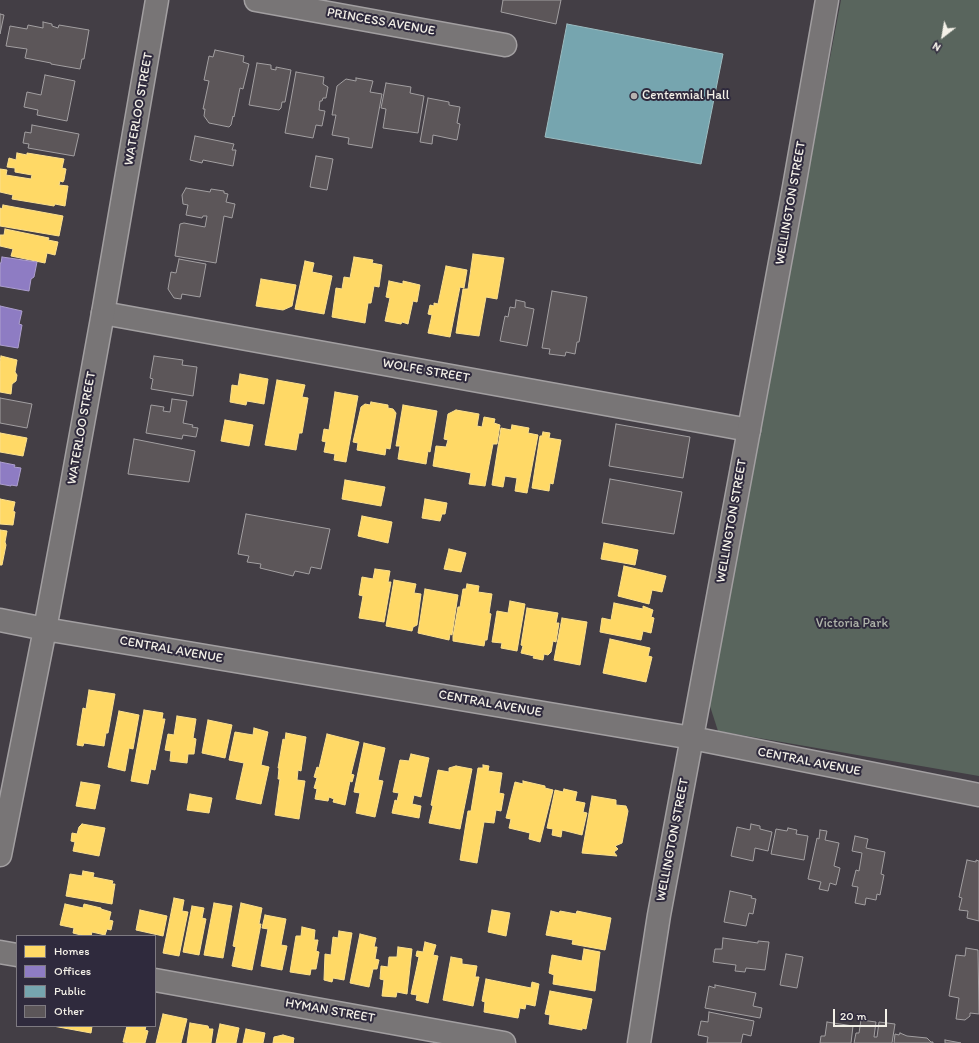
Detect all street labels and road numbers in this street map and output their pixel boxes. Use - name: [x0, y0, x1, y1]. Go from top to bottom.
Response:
- street label: PRINCESS AVENUE: [326, 5, 436, 39]
- street label: WATERLOO STREET: [121, 51, 157, 167]
- street label: WELLINGTON STREET: [772, 140, 810, 266]
- street label: WOLFE STREET: [381, 356, 471, 386]
- street label: WATERLOO STREET: [64, 370, 100, 486]
- street label: WELLINGTON STREET: [713, 458, 751, 584]
- street label: CENTRAL AVENUE: [118, 633, 224, 667]
- street label: CENTRAL AVENUE: [437, 687, 543, 721]
- street label: CENTRAL AVENUE: [756, 744, 862, 780]
- street label: WELLINGTON STREET: [653, 777, 693, 903]
- street label: HYMAN STREET: [284, 995, 376, 1027]

